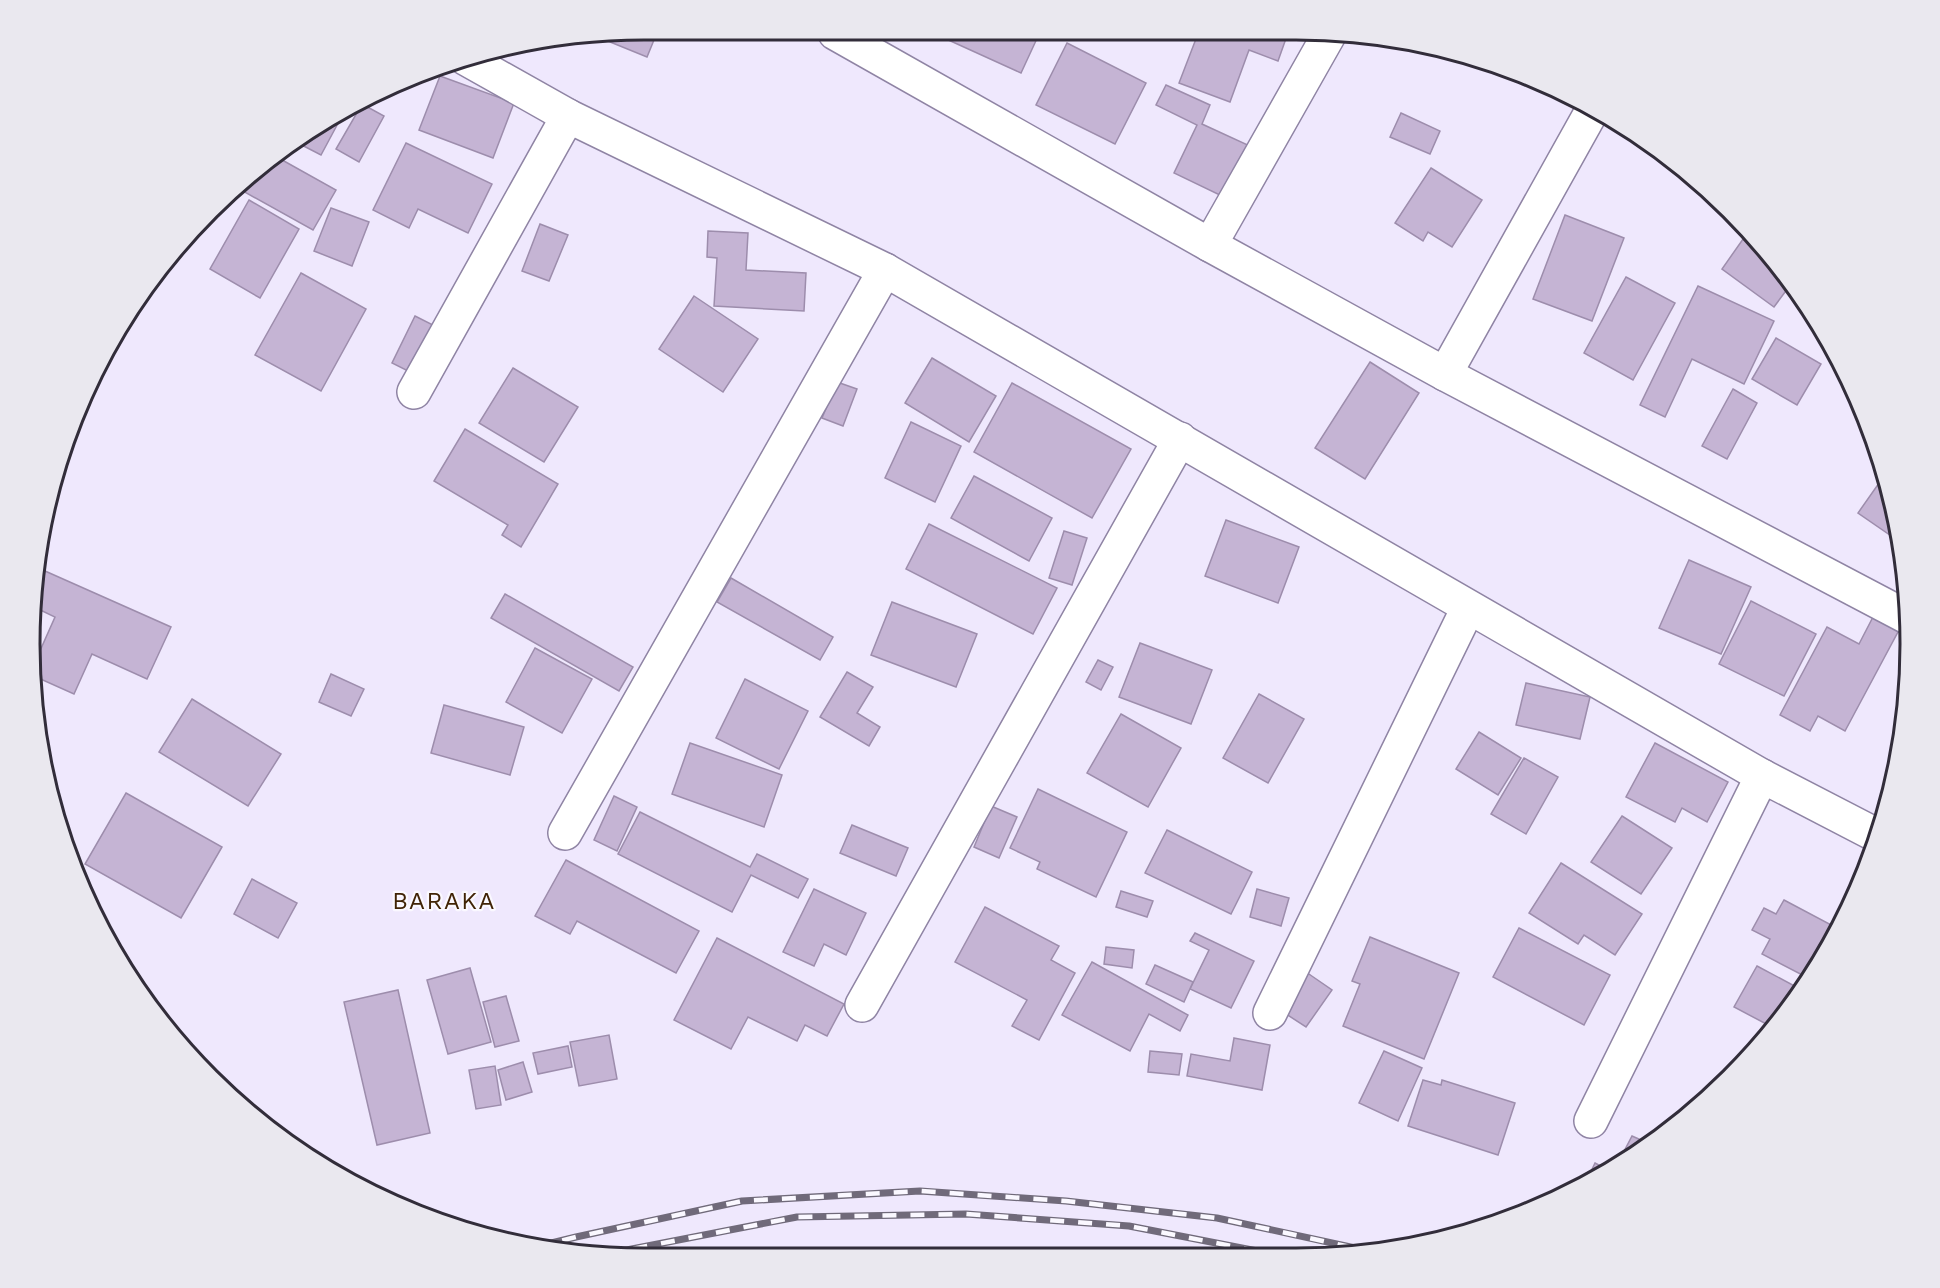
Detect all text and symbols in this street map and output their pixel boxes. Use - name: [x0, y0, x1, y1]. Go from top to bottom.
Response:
- district label: BARAKA: [392, 887, 496, 915]

